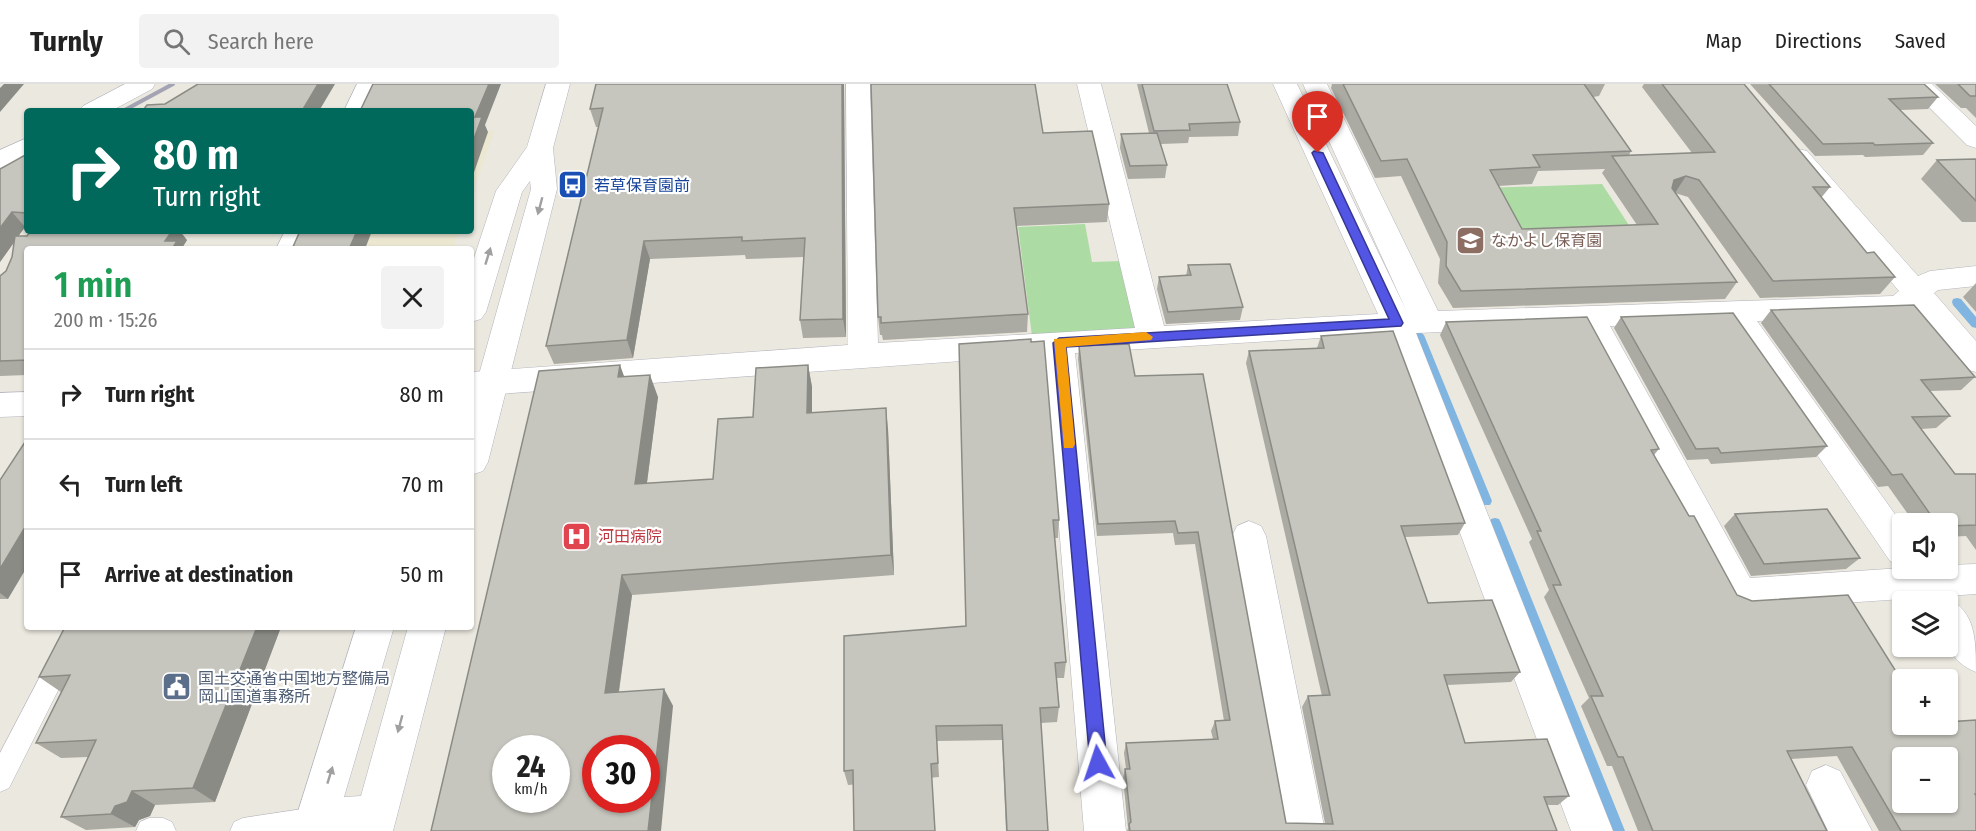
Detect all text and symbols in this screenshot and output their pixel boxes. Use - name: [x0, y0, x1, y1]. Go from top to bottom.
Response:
- search box: [139, 14, 559, 68]
- text: Turnly: [30, 25, 103, 58]
- icon: search: [160, 25, 193, 58]
- text: Search here: [208, 28, 314, 55]
- text: Map: [1705, 28, 1742, 54]
- text: Directions: [1775, 28, 1862, 54]
- text: Saved: [1895, 28, 1946, 54]
- pin: [1292, 91, 1343, 153]
- icon: arrive: [1301, 100, 1334, 133]
- text: 80 m: [153, 130, 239, 180]
- icon: right: [54, 132, 132, 210]
- bus stop icon: 若草保育園前: [557, 169, 589, 201]
- place label: 若草保育園前: [594, 176, 690, 195]
- text: Turn right: [153, 181, 261, 213]
- one-way arrow: [535, 197, 544, 215]
- school or university icon: なかよし保育園: [1454, 224, 1486, 256]
- place label: なかよし保育園: [1491, 231, 1602, 250]
- one-way arrow: [484, 247, 494, 265]
- text: 1 min: [54, 263, 132, 307]
- button: close: [381, 266, 444, 329]
- text: 200 m · 15:26: [54, 308, 157, 332]
- icon: right: [54, 378, 87, 411]
- text: Turn right: [105, 381, 194, 408]
- text: 80 m: [399, 381, 444, 408]
- icon: left: [54, 468, 87, 501]
- text: Turn left: [105, 471, 183, 498]
- text: 70 m: [402, 471, 444, 498]
- map controls: [1892, 513, 1958, 813]
- button: sound: [1892, 513, 1958, 579]
- hospital icon: 河田病院: [561, 520, 593, 552]
- place label: 河田病院: [598, 527, 662, 546]
- icon: arrive: [54, 558, 87, 591]
- text: Arrive at destination: [105, 561, 293, 588]
- text: 50 m: [400, 561, 444, 588]
- button: layers: [1892, 591, 1958, 657]
- place label: 国土交通省中国地方整備局 岡山国道事務所: [198, 669, 390, 706]
- button: +: [1892, 669, 1958, 735]
- public building icon: 国土交通省中国地方整備局 岡山国道事務所: [161, 671, 193, 703]
- one-way arrow: [395, 715, 405, 733]
- position arrow: [1066, 731, 1130, 795]
- speed limit sign: 30: [582, 735, 660, 813]
- button: −: [1892, 747, 1958, 813]
- text: 24: [517, 749, 545, 785]
- one-way arrow: [326, 766, 335, 784]
- text: km/h: [514, 780, 548, 798]

